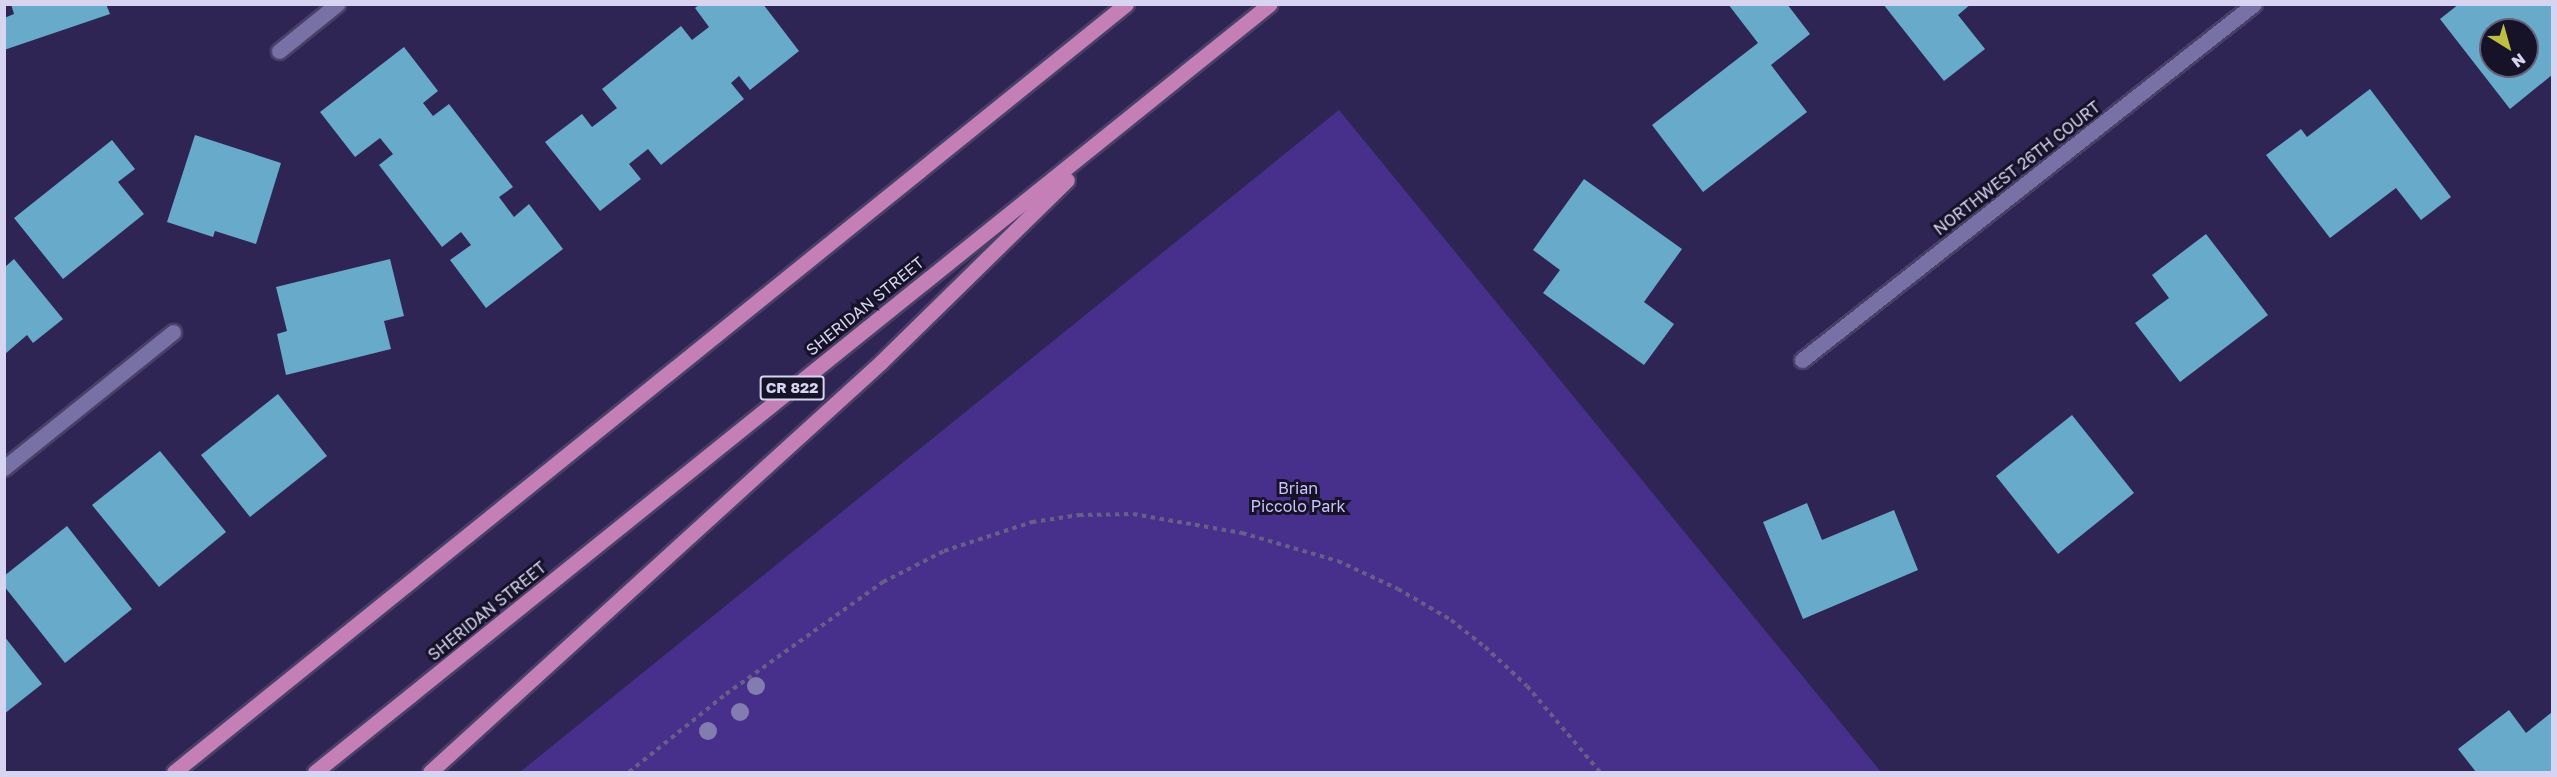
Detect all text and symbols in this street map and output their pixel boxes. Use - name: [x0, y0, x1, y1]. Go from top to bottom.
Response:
- north arrow: [2479, 18, 2539, 78]
- text: N: [2508, 49, 2530, 72]
- street label: NORTHWEST 26TH COURT: [1930, 97, 2104, 239]
- street label: SHERIDAN STREET: [802, 253, 928, 359]
- road number: CR 822: [759, 376, 825, 400]
- park label: Brian Piccolo Park: [1250, 478, 1346, 516]
- street label: SHERIDAN STREET: [424, 558, 550, 664]

